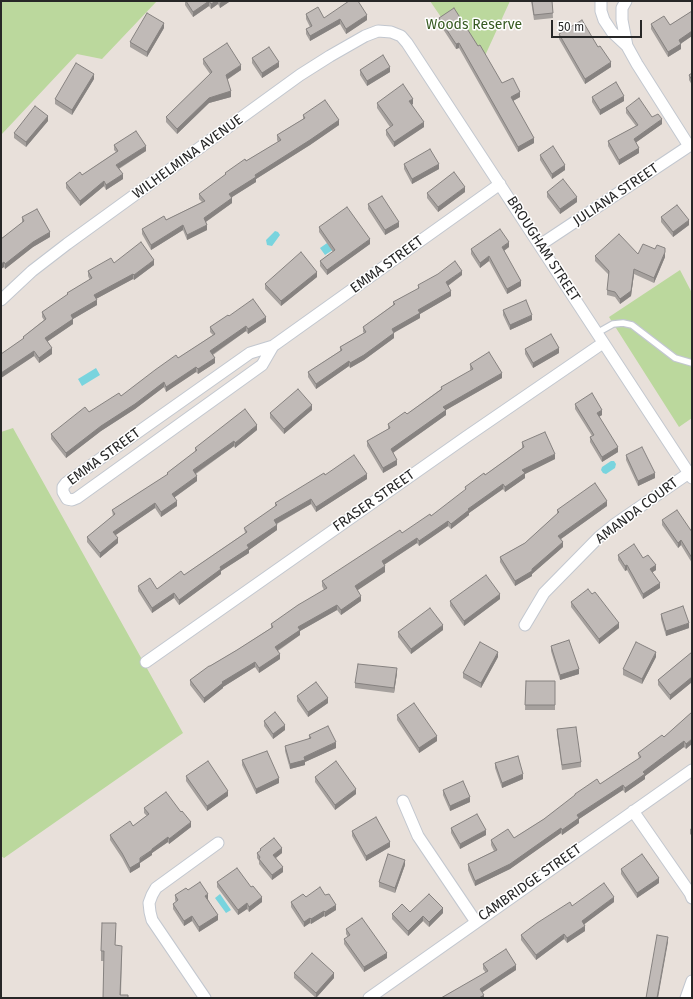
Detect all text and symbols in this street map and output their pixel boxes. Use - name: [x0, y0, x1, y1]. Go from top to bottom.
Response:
- scale bar: [553, 12, 644, 38]
- park label: Woods Reserve: [426, 17, 522, 33]
- text: 50 m: [558, 20, 584, 34]
- street label: WILHELMINA AVENUE: [130, 111, 246, 203]
- street label: JULIANA STREET: [570, 160, 662, 230]
- street label: BROUGHAM STREET: [503, 193, 583, 305]
- street label: EMMA STREET: [347, 233, 427, 297]
- street label: EMMA STREET: [64, 425, 144, 489]
- street label: FRASER STREET: [330, 467, 418, 535]
- street label: AMANDA COURT: [592, 474, 682, 548]
- street label: CAMBRIDGE STREET: [475, 841, 585, 925]

